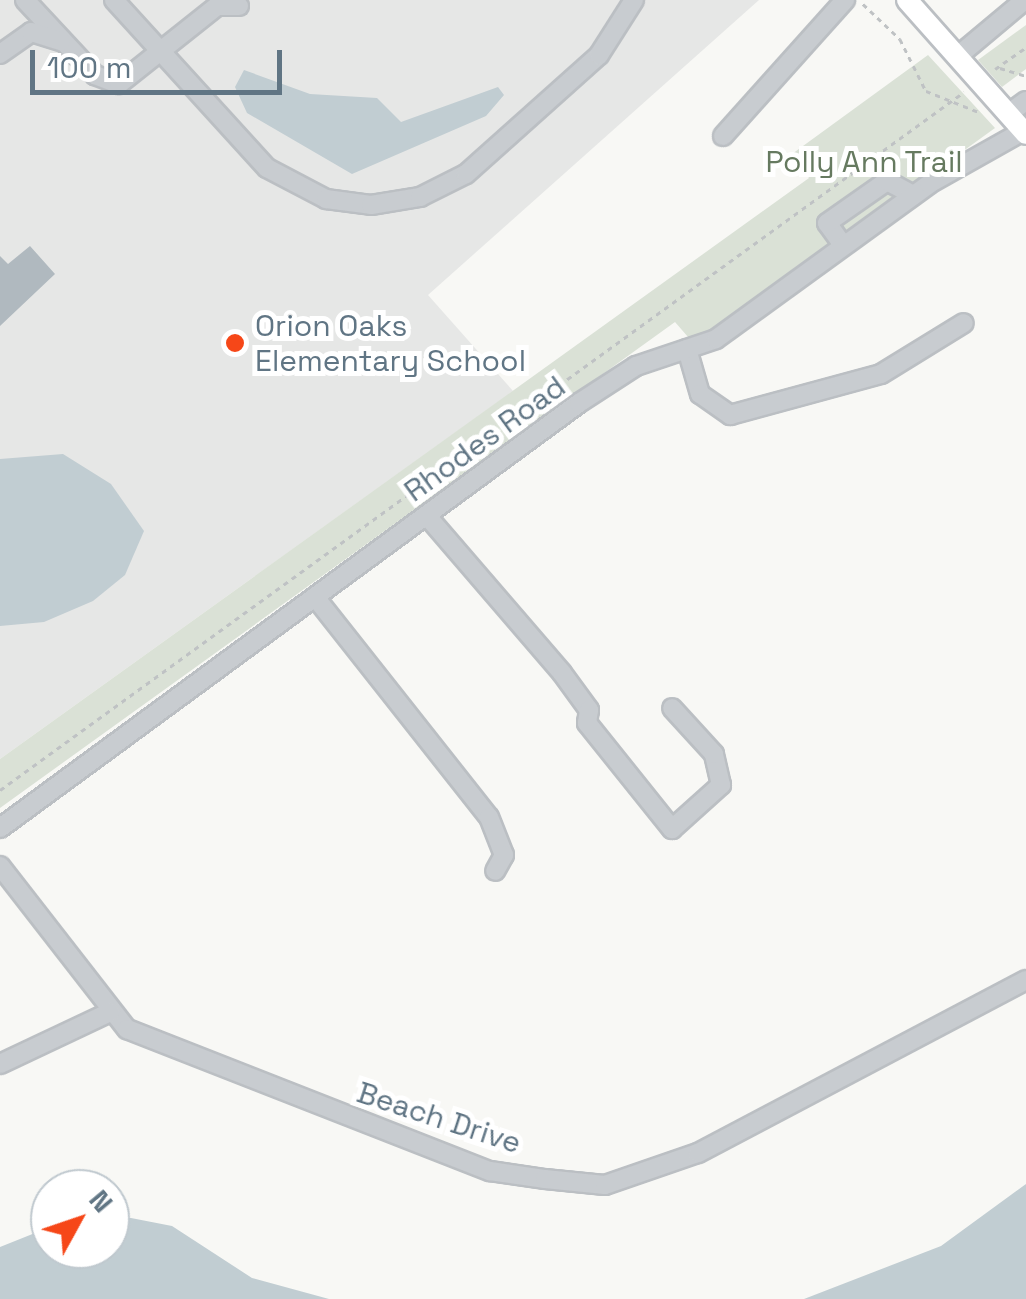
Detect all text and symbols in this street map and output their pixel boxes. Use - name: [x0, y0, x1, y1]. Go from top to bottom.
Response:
- scale bar: [35, 30, 288, 92]
- text: 100 m: [47, 48, 132, 87]
- park label: Polly Ann Trail: [765, 144, 963, 180]
- place label: Orion Oaks Elementary School: [255, 308, 526, 378]
- marker: Orion Oaks Elementary School: [224, 332, 246, 354]
- street label: Rhodes Road: [398, 369, 572, 509]
- street label: Beach Drive: [352, 1075, 526, 1161]
- north arrow: [30, 1169, 130, 1269]
- text: N: [82, 1182, 121, 1220]

